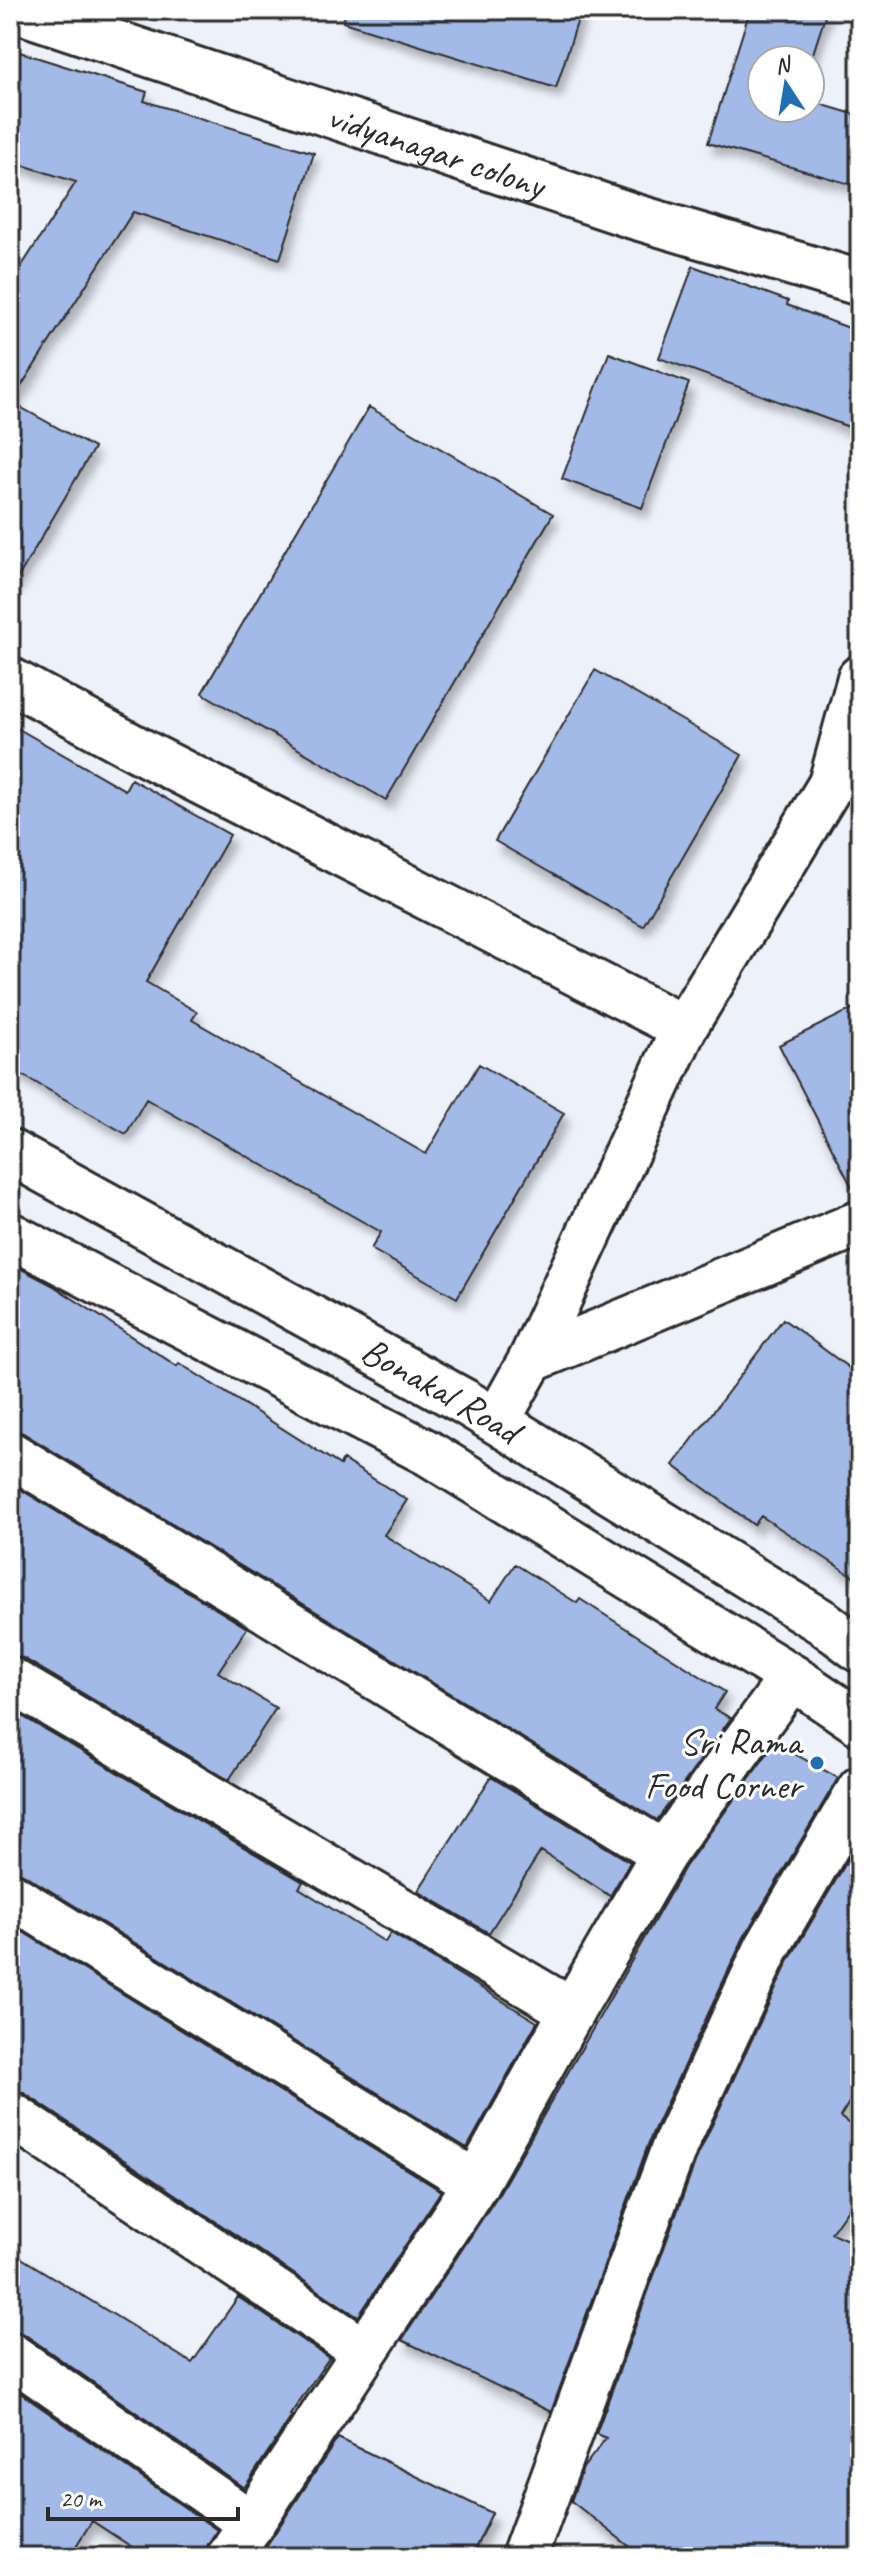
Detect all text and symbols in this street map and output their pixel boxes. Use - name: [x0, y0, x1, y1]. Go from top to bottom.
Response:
- north arrow: [746, 44, 826, 124]
- text: N: [772, 50, 795, 81]
- street label: vidyanagar colony: [322, 92, 554, 209]
- street label: Bonakal Road: [354, 1326, 534, 1457]
- place label: Sri Rama Food Corner: [645, 1718, 805, 1809]
- marker: Sri Rama Food Corner: [808, 1754, 826, 1772]
- scale bar: [48, 2471, 238, 2521]
- text: 20 m: [60, 2484, 103, 2514]

